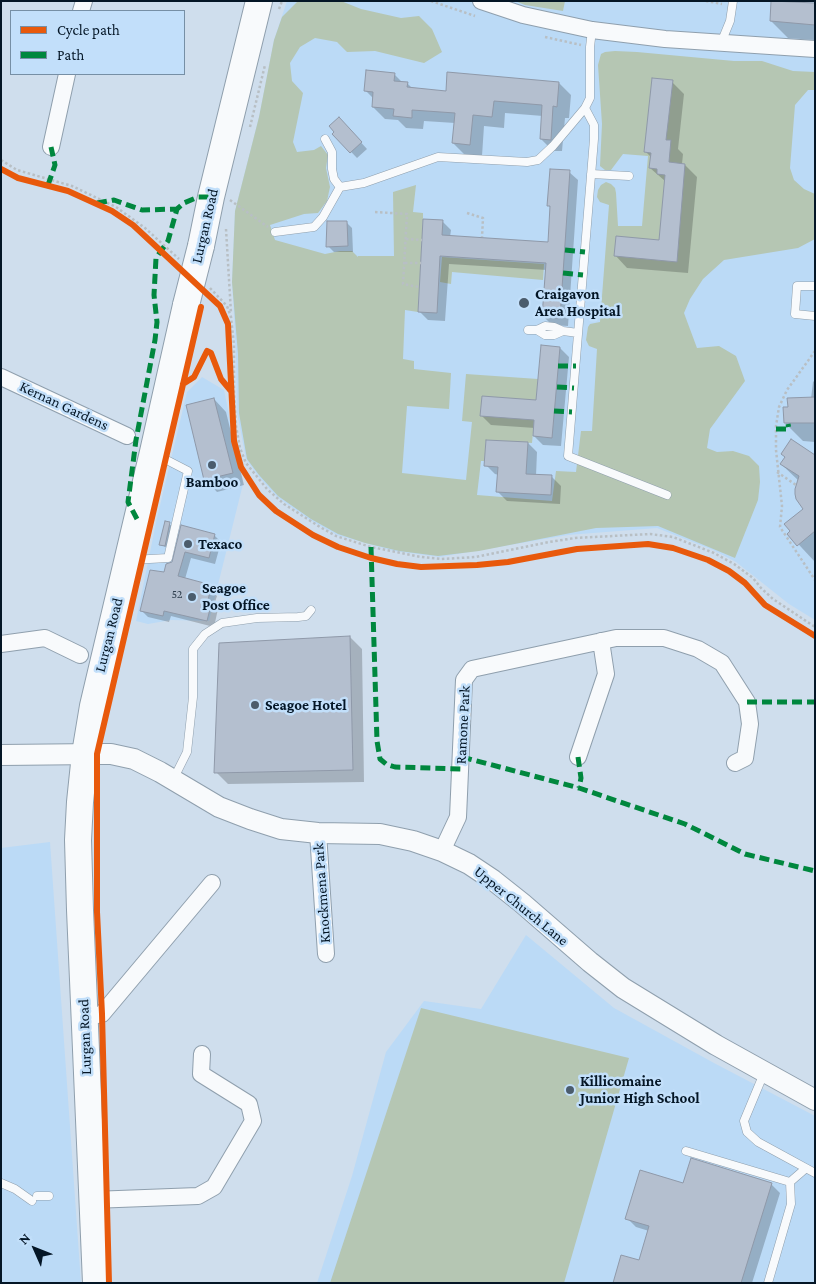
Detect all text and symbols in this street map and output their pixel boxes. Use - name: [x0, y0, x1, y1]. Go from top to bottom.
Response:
- legend: [10, 10, 185, 75]
- text: Cycle path: [57, 22, 120, 38]
- text: Path: [57, 47, 84, 63]
- street label: Lurgan Road: [188, 187, 222, 265]
- place label: Craigavon Area Hospital: [535, 285, 621, 320]
- marker: Craigavon Area Hospital: [517, 296, 531, 310]
- street label: Kernan Gardens: [17, 378, 111, 434]
- marker: Bamboo: [206, 459, 218, 471]
- place label: Bamboo: [186, 473, 238, 491]
- place label: Texaco: [198, 535, 242, 553]
- marker: Texaco: [182, 538, 194, 550]
- place label: Seagoe Post Office: [202, 579, 270, 614]
- house number: 52: [171, 587, 183, 601]
- marker: Seagoe Post Office: [186, 591, 198, 603]
- street label: Lurgan Road: [91, 596, 127, 674]
- street label: Ramone Park: [452, 685, 474, 765]
- place label: Seagoe Hotel: [265, 696, 347, 714]
- marker: Seagoe Hotel: [249, 699, 261, 711]
- street label: Knockmena Park: [310, 842, 334, 944]
- street label: Upper Church Lane: [470, 862, 572, 950]
- street label: Lurgan Road: [75, 999, 95, 1075]
- place label: Killicomaine Junior High School: [580, 1072, 700, 1107]
- marker: Killicomaine Junior High School: [564, 1084, 576, 1096]
- north arrow: [10, 1224, 60, 1274]
- text: N: [15, 1230, 33, 1248]

